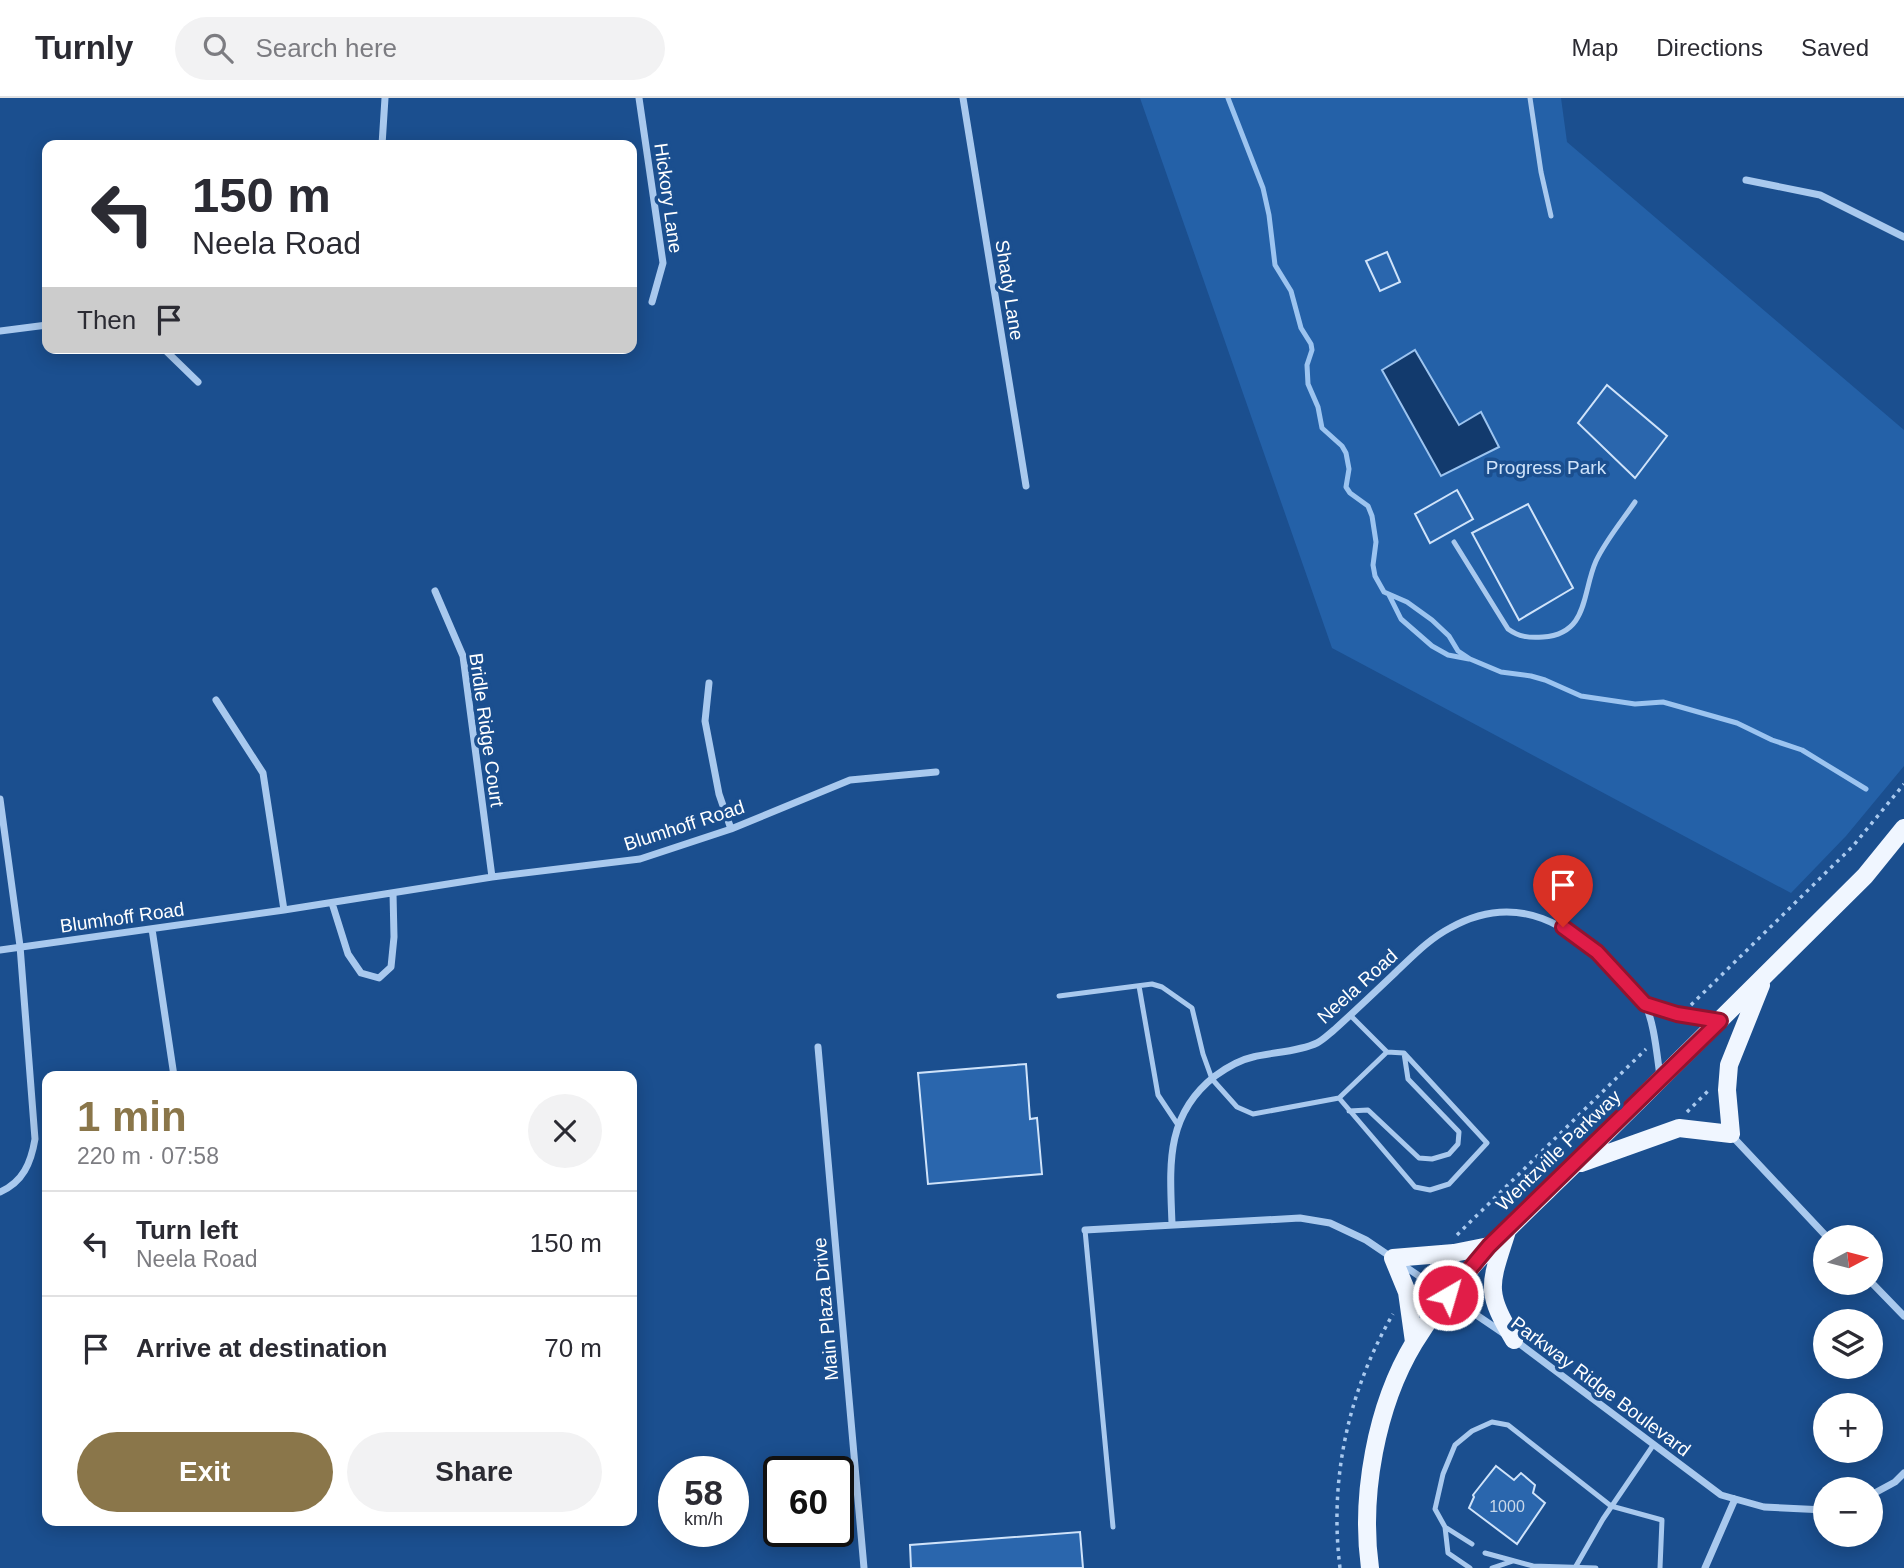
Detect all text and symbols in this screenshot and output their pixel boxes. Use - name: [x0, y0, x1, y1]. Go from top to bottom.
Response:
- search box: [175, 17, 665, 80]
- text: Turnly: [35, 29, 133, 66]
- icon: search: [199, 29, 237, 67]
- text: Search here: [255, 33, 397, 63]
- text: Map: [1572, 34, 1618, 61]
- text: Directions: [1656, 34, 1763, 61]
- text: Saved: [1801, 34, 1869, 61]
- street label: Hickory Lane: [650, 142, 687, 254]
- icon: left: [77, 168, 168, 259]
- text: 150 m: [192, 168, 331, 222]
- text: Neela Road: [192, 225, 361, 261]
- street label: Shady Lane: [991, 238, 1028, 342]
- icon: arrive: [150, 301, 188, 339]
- text: Then: [77, 305, 136, 335]
- park label: Progress Park: [1486, 457, 1607, 478]
- street label: Bridle Ridge Court: [465, 652, 508, 809]
- street label: Blumhoff Road: [621, 796, 747, 855]
- pin: [1533, 855, 1593, 927]
- icon: arrive: [1544, 866, 1582, 904]
- street label: Blumhoff Road: [59, 898, 186, 937]
- street label: Neela Road: [1313, 945, 1402, 1028]
- street label: Wentzville Parkway: [1492, 1085, 1625, 1215]
- text: 1 min: [77, 1093, 187, 1140]
- button: close: [528, 1094, 602, 1168]
- text: 220 m · 07:58: [77, 1143, 219, 1169]
- text: Turn left: [136, 1215, 238, 1245]
- icon: left: [77, 1225, 115, 1263]
- north arrow: [1813, 1225, 1883, 1295]
- map controls: [1813, 1225, 1883, 1547]
- text: 150 m: [530, 1228, 602, 1258]
- street label: Main Plaza Drive: [809, 1237, 842, 1381]
- text: Neela Road: [136, 1246, 257, 1272]
- position arrow: [1411, 1258, 1485, 1332]
- button: layers: [1813, 1309, 1883, 1379]
- street label: Parkway Ridge Boulevard: [1507, 1312, 1694, 1461]
- icon: arrive: [77, 1330, 115, 1368]
- text: Arrive at destination: [136, 1333, 387, 1363]
- text: 70 m: [544, 1333, 602, 1363]
- button: +: [1813, 1393, 1883, 1463]
- button: Exit: [77, 1432, 333, 1512]
- button: Share: [347, 1432, 602, 1512]
- speed limit sign: 60: [763, 1456, 854, 1547]
- text: 58: [684, 1473, 723, 1512]
- button: −: [1813, 1477, 1883, 1547]
- house number: 1000: [1489, 1498, 1525, 1515]
- text: km/h: [684, 1509, 723, 1529]

